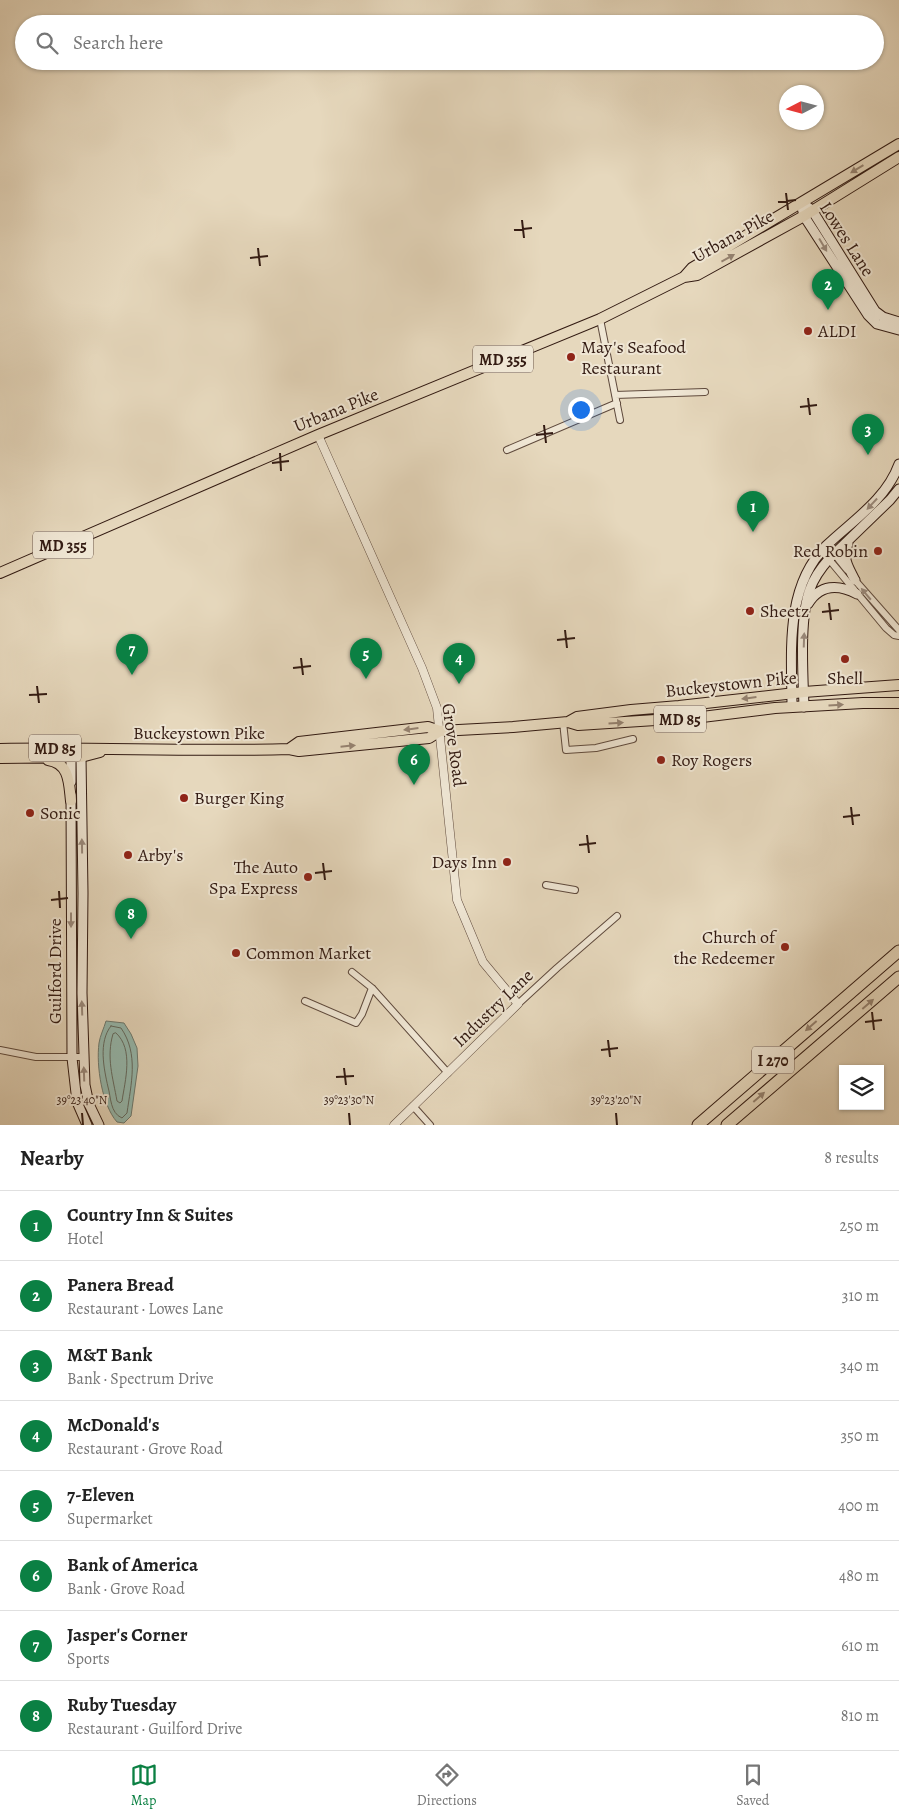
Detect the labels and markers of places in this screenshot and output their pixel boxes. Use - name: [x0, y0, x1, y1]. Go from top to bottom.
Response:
- pin: 2: [812, 269, 844, 310]
- place label: ALDI: [817, 319, 856, 343]
- marker: ALDI: [802, 325, 814, 337]
- place label: May's Seafood Restaurant: [581, 335, 686, 380]
- marker: May's Seafood Restaurant: [565, 351, 577, 363]
- pin: 3: [852, 414, 884, 455]
- pin: 1: [737, 491, 769, 532]
- place label: Red Robin: [793, 539, 868, 563]
- marker: Red Robin: [872, 545, 884, 557]
- place label: Sheetz: [760, 599, 809, 623]
- marker: Sheetz: [744, 605, 756, 617]
- pin: 7: [116, 634, 148, 675]
- pin: 5: [350, 638, 382, 679]
- pin: 4: [443, 643, 475, 684]
- marker: Shell: [839, 653, 851, 665]
- place label: Shell: [827, 666, 864, 690]
- pin: 6: [398, 744, 430, 785]
- place label: Roy Rogers: [671, 748, 752, 772]
- marker: Roy Rogers: [655, 754, 667, 766]
- place label: Burger King: [194, 786, 284, 810]
- marker: Burger King: [178, 792, 190, 804]
- place label: Sonic: [40, 801, 81, 825]
- marker: Sonic: [24, 807, 36, 819]
- place label: Arby's: [137, 843, 183, 867]
- marker: Arby's: [122, 849, 134, 861]
- place label: Days Inn: [431, 850, 497, 874]
- place label: The Auto Spa Express: [209, 855, 298, 900]
- marker: Days Inn: [501, 856, 513, 868]
- marker: The Auto Spa Express: [302, 871, 314, 883]
- pin: 8: [115, 898, 147, 939]
- place label: Church of the Redeemer: [674, 925, 778, 970]
- place label: Common Market: [246, 941, 371, 965]
- marker: Church of the Redeemer: [779, 941, 791, 953]
- marker: Common Market: [230, 947, 242, 959]

